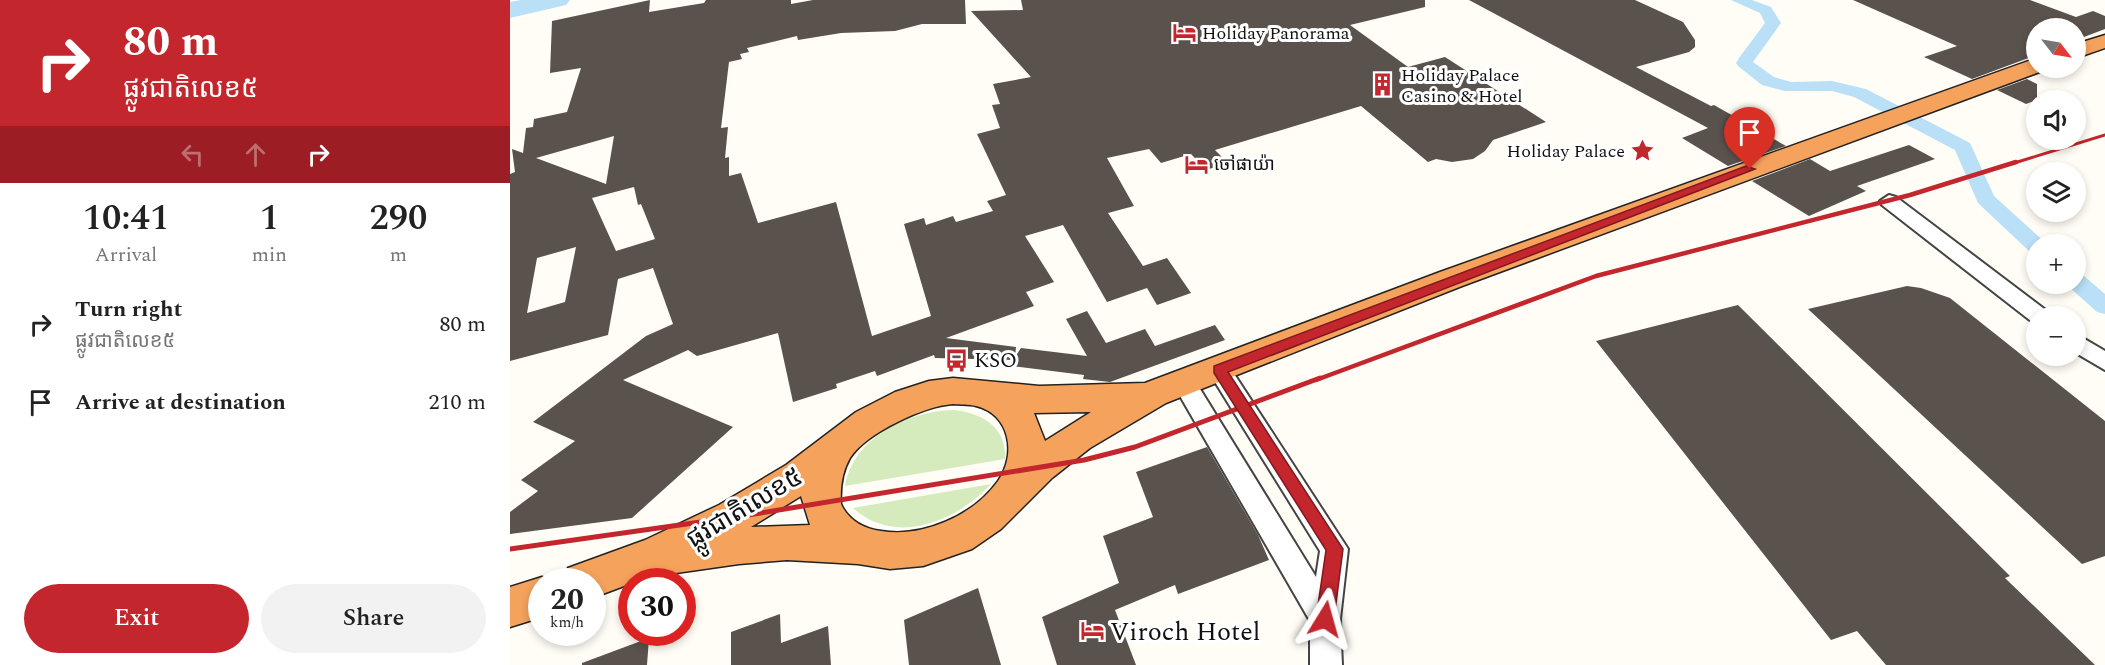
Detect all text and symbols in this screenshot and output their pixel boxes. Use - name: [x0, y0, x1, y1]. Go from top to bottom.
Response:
- text: 80 m: [123, 11, 218, 74]
- north arrow: [2026, 18, 2086, 78]
- map controls: [2026, 18, 2086, 366]
- hotel icon: Holiday Panorama: [1171, 20, 1197, 46]
- place label: Holiday Panorama: [1202, 20, 1350, 47]
- icon: right: [24, 24, 102, 102]
- place label: Holiday Palace Casino & Hotel: [1401, 62, 1523, 110]
- text: ផ្លូវជាតិលេខ៥: [123, 68, 258, 110]
- building icon: Holiday Palace Casino & Hotel: [1370, 72, 1396, 98]
- button: sound: [2026, 90, 2086, 150]
- pin: [1724, 107, 1775, 169]
- icon: arrive: [1733, 116, 1766, 149]
- icon: left: [176, 138, 209, 171]
- icon: ahead: [239, 138, 272, 171]
- icon: right: [302, 138, 335, 171]
- place label: Holiday Palace: [1507, 138, 1625, 165]
- place icon: Holiday Palace: [1630, 138, 1656, 164]
- hotel icon: ចៅផាយ៉ា: [1183, 151, 1209, 177]
- place label: ចៅផាយ៉ា: [1214, 151, 1275, 178]
- button: layers: [2026, 162, 2086, 222]
- text: 10:41: [83, 191, 169, 246]
- text: 1: [260, 191, 279, 246]
- text: 290: [369, 191, 427, 246]
- button: +: [2026, 234, 2086, 294]
- text: Arrival: [95, 240, 157, 270]
- text: min: [252, 240, 287, 270]
- text: m: [390, 240, 407, 270]
- text: Turn right: [75, 293, 182, 326]
- button: −: [2026, 306, 2086, 366]
- icon: right: [24, 308, 57, 341]
- text: 80 m: [440, 308, 486, 341]
- text: ផ្លូវជាតិលេខ៥: [75, 326, 175, 356]
- place label: KSO: [974, 345, 1017, 377]
- bus stop icon: KSO: [943, 347, 969, 373]
- icon: arrive: [24, 386, 57, 419]
- text: Arrive at destination: [75, 386, 286, 419]
- text: 210 m: [429, 386, 486, 419]
- street label: ផ្លូវជាតិលេខ៥: [678, 457, 812, 561]
- speed limit sign: 30: [618, 568, 696, 646]
- text: 20: [550, 577, 584, 623]
- button: Exit: [24, 584, 249, 653]
- button: Share: [261, 584, 486, 653]
- position arrow: [1293, 587, 1357, 651]
- text: km/h: [550, 611, 584, 634]
- place label: Viroch Hotel: [1110, 612, 1261, 652]
- hotel icon: Viroch Hotel: [1079, 618, 1105, 644]

